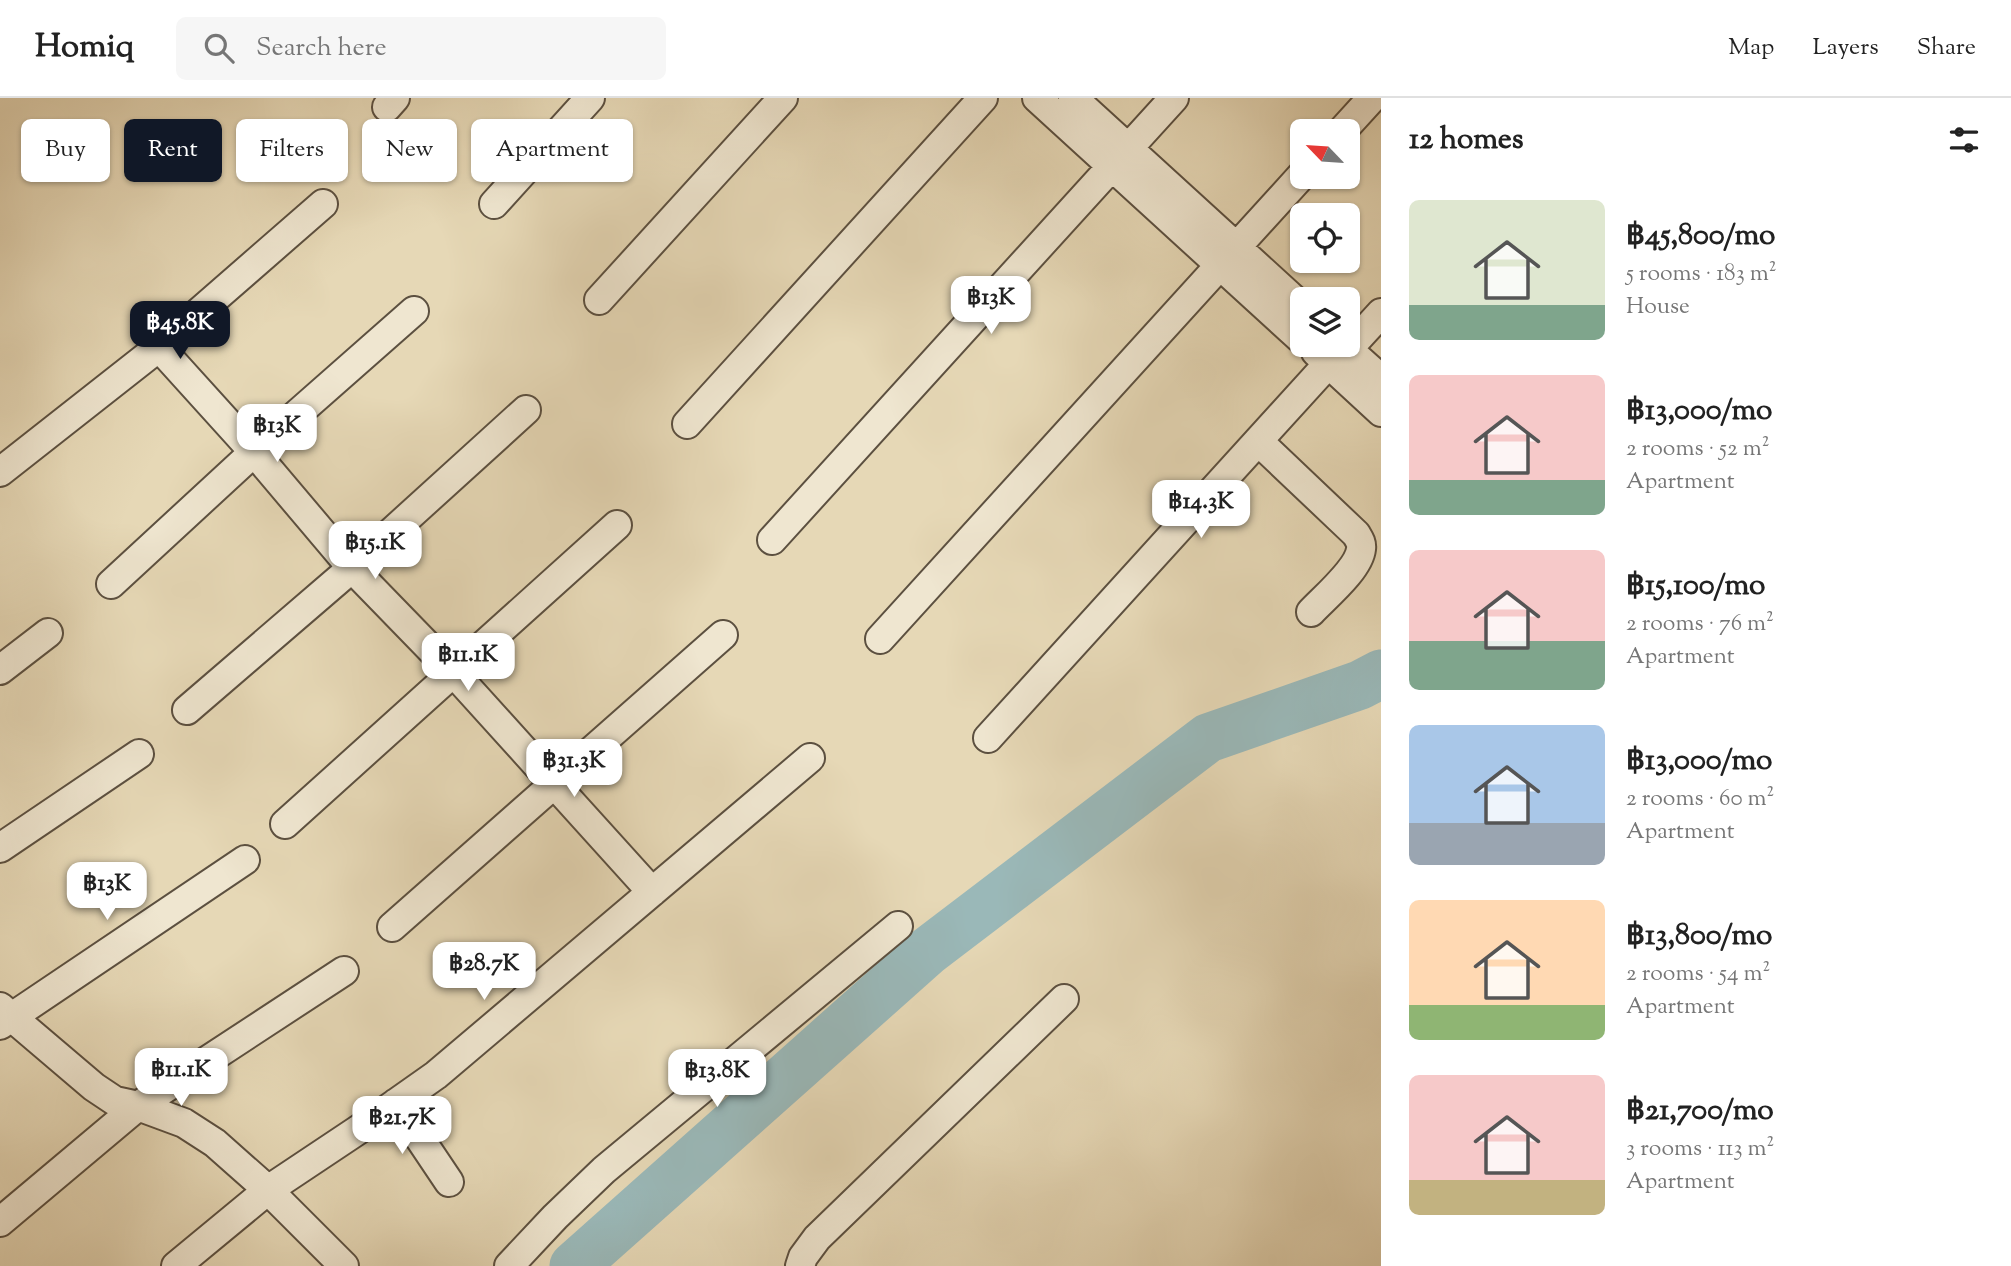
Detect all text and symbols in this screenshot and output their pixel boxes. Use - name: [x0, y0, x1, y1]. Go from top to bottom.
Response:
- search box: [176, 17, 666, 80]
- text: Homiq: [35, 24, 134, 72]
- icon: search: [200, 29, 238, 67]
- text: Search here: [256, 30, 387, 67]
- text: Map: [1728, 31, 1774, 65]
- text: Layers: [1812, 31, 1879, 65]
- text: Share: [1917, 31, 1976, 65]
- chip: Buy: [21, 119, 110, 182]
- chip: Rent: [124, 119, 222, 182]
- chip: Filters: [236, 119, 348, 182]
- chip: New: [362, 119, 457, 182]
- chip: Apartment: [471, 119, 633, 182]
- north arrow: [1290, 119, 1360, 189]
- map controls: [1290, 119, 1360, 357]
- text: 12 homes: [1409, 119, 1524, 162]
- icon: filters: [1945, 121, 1983, 159]
- button: locate: [1290, 203, 1360, 273]
- text: ฿45,800/mo: [1626, 215, 1775, 258]
- icon: home: [1465, 228, 1549, 312]
- text: 5 rooms · 183 m²: [1626, 258, 1777, 291]
- pin: ฿13K: [950, 276, 1032, 336]
- text: ฿13K: [967, 282, 1015, 315]
- button: layers: [1290, 287, 1360, 357]
- text: House: [1626, 291, 1690, 324]
- pin: ฿45.8K: [123, 302, 237, 361]
- text: ฿45.8K: [146, 307, 214, 340]
- text: ฿13,000/mo: [1626, 390, 1772, 433]
- icon: home: [1465, 403, 1549, 487]
- pin: ฿13K: [236, 404, 318, 464]
- text: ฿13K: [253, 410, 301, 443]
- text: 2 rooms · 52 m²: [1626, 433, 1769, 466]
- text: Apartment: [1626, 466, 1735, 499]
- pin: ฿14.3K: [1144, 480, 1258, 540]
- text: ฿14.3K: [1168, 486, 1234, 519]
- pin: ฿15.1K: [318, 522, 432, 581]
- text: ฿15.1K: [345, 527, 405, 560]
- text: ฿15,100/mo: [1626, 565, 1765, 608]
- icon: home: [1465, 578, 1549, 662]
- text: 2 rooms · 76 m²: [1626, 608, 1774, 641]
- pin: ฿11.1K: [411, 634, 525, 693]
- text: ฿11.1K: [438, 639, 498, 672]
- text: Apartment: [1626, 641, 1735, 674]
- pin: ฿31.3K: [517, 740, 631, 799]
- text: ฿13,000/mo: [1626, 740, 1772, 783]
- text: ฿31.3K: [542, 745, 606, 778]
- icon: home: [1465, 753, 1549, 837]
- text: 2 rooms · 60 m²: [1626, 783, 1774, 816]
- text: Apartment: [1626, 816, 1735, 849]
- pin: ฿13K: [66, 862, 148, 922]
- text: ฿13K: [83, 868, 131, 901]
- text: ฿13,800/mo: [1626, 915, 1772, 958]
- icon: home: [1465, 928, 1549, 1012]
- pin: ฿28.7K: [427, 942, 541, 1002]
- text: ฿28.7K: [449, 948, 519, 981]
- text: 2 rooms · 54 m²: [1626, 958, 1770, 991]
- text: Apartment: [1626, 991, 1735, 1024]
- pin: ฿11.1K: [124, 1048, 238, 1108]
- pin: ฿13.8K: [660, 1049, 774, 1109]
- text: ฿11.1K: [151, 1054, 211, 1087]
- text: ฿13.8K: [684, 1055, 750, 1088]
- text: ฿21,700/mo: [1626, 1090, 1774, 1133]
- pin: ฿21.7K: [345, 1096, 459, 1156]
- text: ฿21.7K: [368, 1102, 436, 1135]
- icon: home: [1465, 1103, 1549, 1187]
- text: 3 rooms · 113 m²: [1626, 1133, 1774, 1166]
- text: Apartment: [1626, 1166, 1735, 1199]

